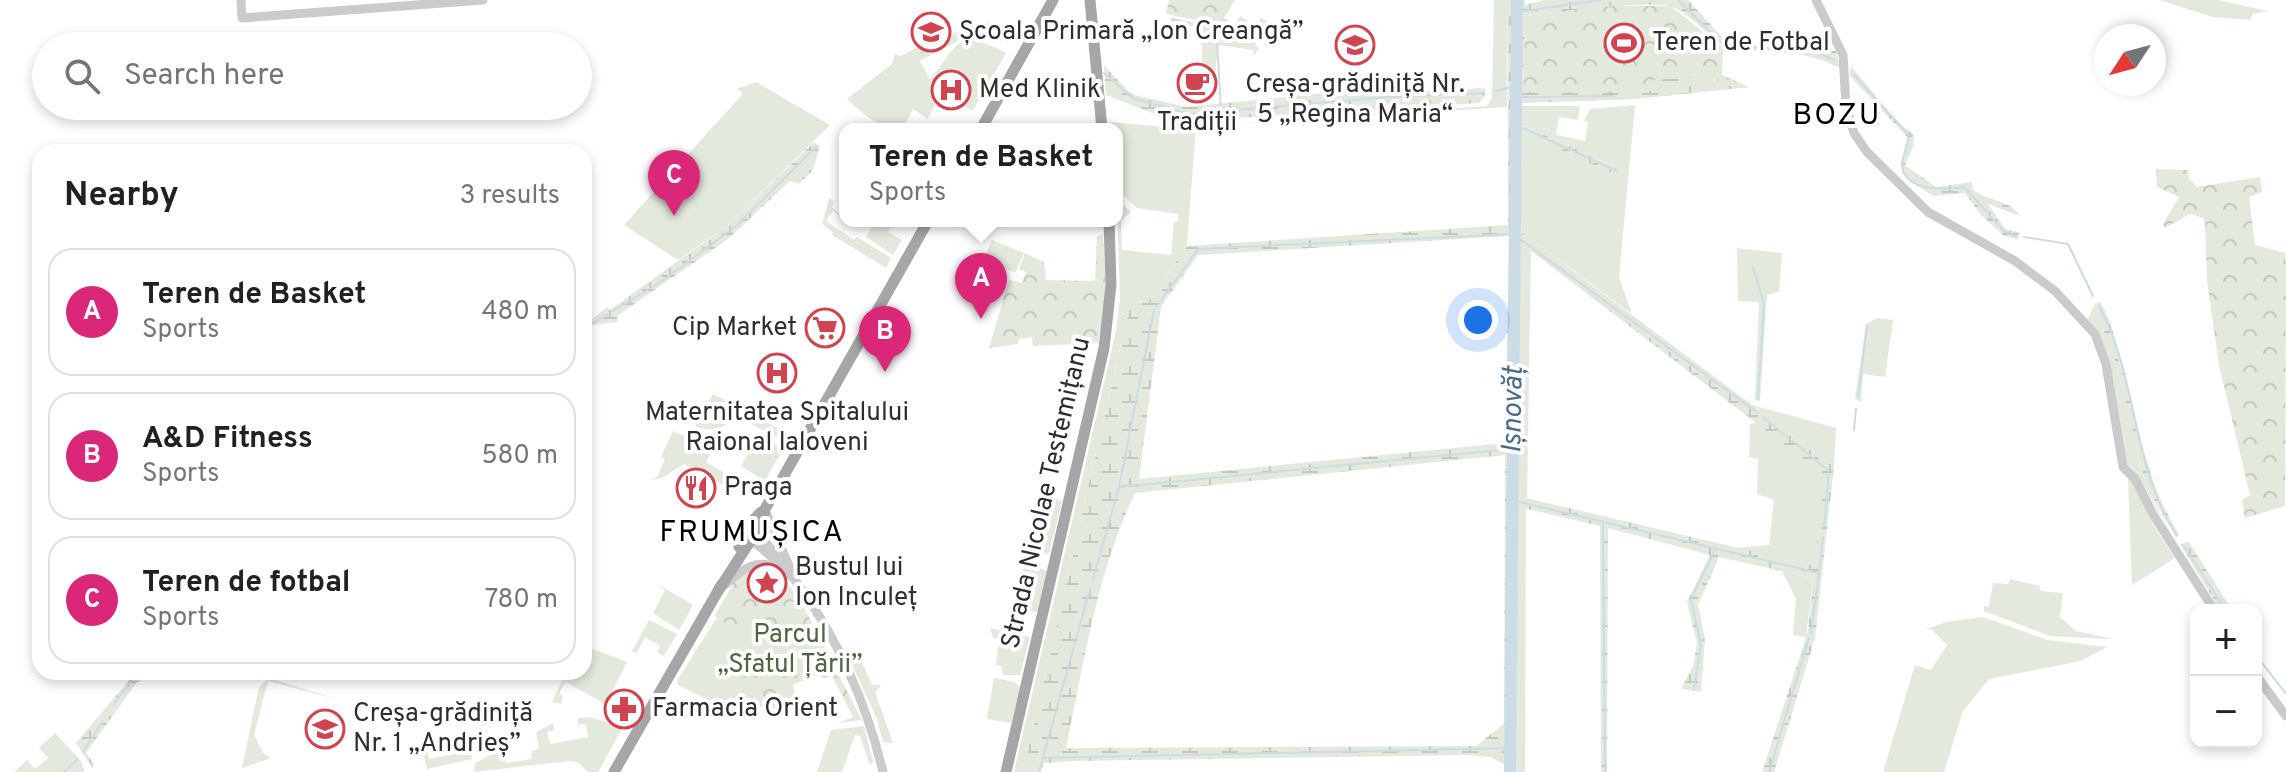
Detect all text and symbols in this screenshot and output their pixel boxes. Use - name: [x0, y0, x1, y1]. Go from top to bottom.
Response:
- school or university icon: Școala Primară „Ion Creangă”: [910, 11, 952, 53]
- place label: Școala Primară „Ion Creangă”: [959, 16, 1304, 49]
- sports icon: Teren de Fotbal: [1603, 22, 1645, 64]
- school or university icon: Creșa-grădiniță Nr. 5 „Regina Maria“: [1334, 24, 1376, 66]
- north arrow: [2094, 24, 2166, 96]
- place label: Teren de Fotbal: [1652, 27, 1830, 60]
- search box: [32, 32, 592, 120]
- icon: search: [60, 54, 104, 98]
- text: Search here: [124, 58, 284, 95]
- cafe icon: Tradiții: [1176, 62, 1218, 104]
- hospital icon: Med Klinik: [930, 69, 972, 111]
- place label: Creșa-grădiniță Nr. 5 „Regina Maria“: [1245, 69, 1465, 132]
- place label: Med Klinik: [979, 74, 1101, 107]
- district label: BOZU: [1793, 98, 1881, 135]
- place label: Tradiții: [1157, 107, 1237, 140]
- popup: [839, 123, 1123, 227]
- text: Teren de Basket: [869, 140, 1093, 177]
- pin: C: [648, 150, 700, 216]
- text: Nearby: [64, 175, 179, 218]
- text: Sports: [869, 177, 946, 210]
- text: 3 results: [460, 180, 560, 213]
- pin: A: [955, 253, 1007, 319]
- text: Teren de Basket: [142, 277, 366, 314]
- text: A: [83, 296, 101, 329]
- text: 480 m: [481, 296, 558, 329]
- your location: [1458, 300, 1498, 340]
- pin: B: [859, 306, 911, 372]
- supermarket icon: Cip Market: [804, 307, 846, 349]
- place label: Cip Market: [672, 312, 797, 345]
- text: Sports: [142, 314, 219, 347]
- street label: Strada Nicolae Testemițanu: [995, 334, 1099, 652]
- hospital icon: Maternitatea Spitalului Raional Ialoveni: [756, 352, 798, 394]
- water label: Ișnovăț: [1495, 364, 1533, 454]
- place label: Maternitatea Spitalului Raional Ialoveni: [645, 397, 909, 460]
- text: A&D Fitness: [142, 421, 313, 458]
- text: B: [83, 440, 101, 473]
- text: 580 m: [481, 440, 558, 473]
- text: Sports: [142, 458, 219, 491]
- restaurant icon: Praga: [675, 467, 717, 509]
- place label: Praga: [724, 472, 793, 505]
- district label: FRUMUȘICA: [659, 515, 845, 552]
- place label: Bustul lui Ion Inculeț: [795, 552, 918, 615]
- place icon: Bustul lui Ion Inculeț: [746, 562, 788, 604]
- text: Teren de fotbal: [142, 565, 351, 602]
- text: C: [84, 584, 100, 617]
- text: 780 m: [485, 584, 558, 617]
- text: Sports: [142, 602, 219, 635]
- map controls: [2190, 604, 2262, 748]
- button: +: [2190, 604, 2262, 676]
- park label: Parcul „Sfatul Țării”: [717, 619, 863, 682]
- button: −: [2190, 676, 2262, 748]
- pharmacy icon: Farmacia Orient: [603, 688, 645, 730]
- place label: Farmacia Orient: [652, 693, 838, 726]
- place label: Creșa-grădiniță Nr. 1 „Andrieș”: [353, 698, 533, 761]
- school or university icon: Creșa-grădiniță Nr. 1 „Andrieș”: [304, 708, 346, 750]

